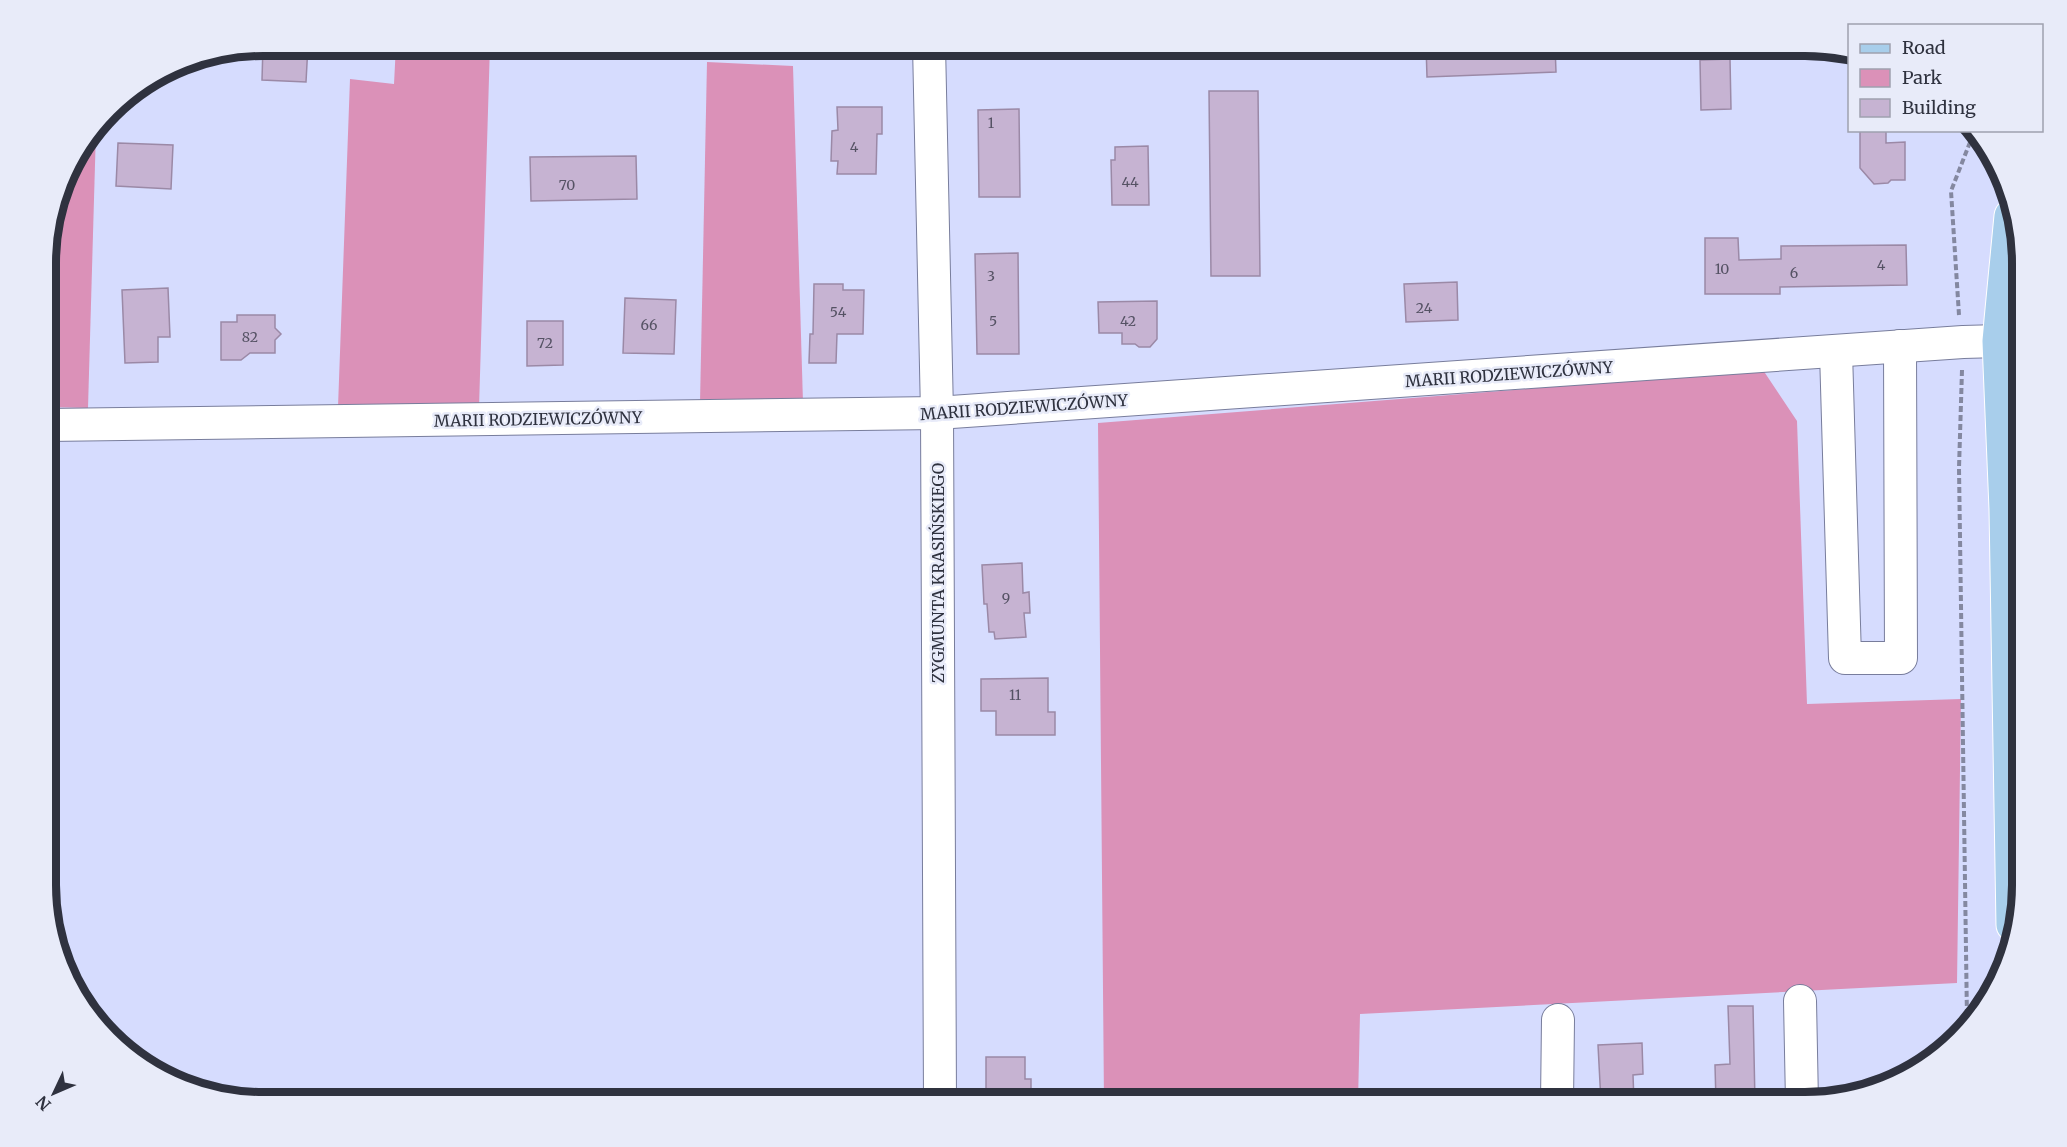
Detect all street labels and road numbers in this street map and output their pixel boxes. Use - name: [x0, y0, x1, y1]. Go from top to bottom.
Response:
- street label: MARII RODZIEWICZÓWNY: [1404, 357, 1614, 391]
- street label: MARII RODZIEWICZÓWNY: [919, 390, 1129, 424]
- street label: MARII RODZIEWICZÓWNY: [434, 407, 643, 431]
- street label: ZYGMUNTA KRASIŃSKIEGO: [928, 462, 948, 683]

